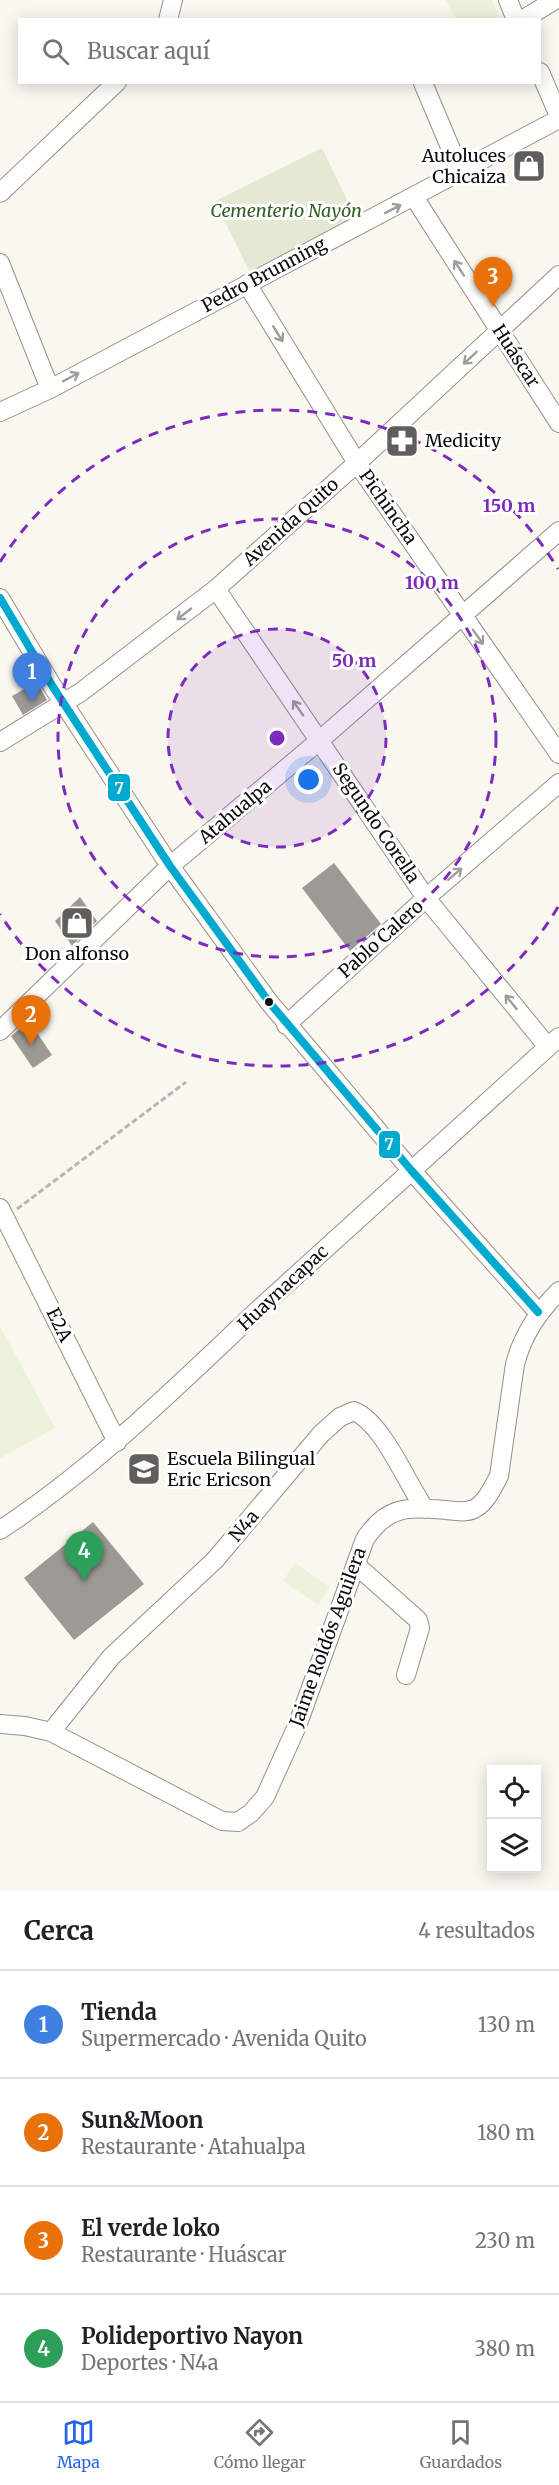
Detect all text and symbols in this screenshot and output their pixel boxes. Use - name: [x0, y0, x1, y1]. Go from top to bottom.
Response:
- search box: [18, 18, 541, 84]
- icon: search: [39, 35, 72, 68]
- text: Buscar aquí: [87, 37, 210, 65]
- place label: Autoluces Chicaiza: [421, 144, 506, 188]
- shop icon: Autoluces Chicaiza: [511, 148, 547, 184]
- park label: Cementerio Nayón: [210, 199, 362, 222]
- one-way arrow: [384, 202, 402, 214]
- street label: Pedro Brunning: [198, 232, 330, 317]
- pin: 3: [474, 258, 512, 307]
- one-way arrow: [453, 259, 466, 276]
- street label: Huáscar: [488, 320, 545, 392]
- one-way arrow: [272, 325, 284, 342]
- one-way arrow: [463, 351, 478, 365]
- one-way arrow: [62, 371, 80, 382]
- pharmacy icon: Medicity: [384, 423, 420, 459]
- place label: Medicity: [425, 429, 502, 452]
- street label: Pichincha: [354, 465, 423, 549]
- street label: Avenida Quito: [237, 473, 343, 571]
- text: 150 m: [483, 494, 535, 517]
- text: 100 m: [405, 571, 459, 594]
- one-way arrow: [176, 607, 192, 620]
- one-way arrow: [472, 628, 484, 644]
- text: 50 m: [332, 649, 376, 672]
- pin: 1: [12, 652, 51, 702]
- one-way arrow: [292, 700, 304, 717]
- centre of rings: [267, 728, 287, 748]
- street label: Segundo Corella: [328, 758, 425, 887]
- your location: [294, 765, 323, 794]
- line badge: 7: [107, 773, 131, 802]
- street label: Atahualpa: [193, 774, 276, 849]
- text: 7: [114, 778, 124, 798]
- one-way arrow: [447, 867, 463, 880]
- street label: Pablo Calero: [333, 894, 428, 983]
- shop icon: Don alfonso: [59, 905, 95, 941]
- place label: Don alfonso: [25, 942, 129, 965]
- one-way arrow: [504, 994, 517, 1010]
- pin: 2: [12, 996, 51, 1045]
- unlabelled marker: [263, 996, 275, 1008]
- line badge: 7: [378, 1130, 401, 1159]
- text: 7: [384, 1134, 394, 1154]
- street label: Huaynacapac: [233, 1240, 333, 1335]
- street label: E2A: [41, 1304, 78, 1346]
- place label: Escuela Bilingual Eric Ericson: [167, 1447, 316, 1491]
- school or university icon: Escuela Bilingual Eric Ericson: [126, 1451, 162, 1487]
- street label: N4a: [224, 1505, 264, 1546]
- pin: 4: [64, 1532, 104, 1581]
- street label: Jaime Roldós Aguilera: [284, 1544, 371, 1731]
- map controls: [487, 1765, 541, 1873]
- button: locate: [487, 1765, 541, 1819]
- button: layers: [487, 1819, 541, 1873]
- text: Cerca: [24, 1914, 94, 1947]
- text: 4 resultados: [418, 1918, 535, 1943]
- text: Tienda: [81, 1998, 157, 2026]
- text: 1: [39, 2012, 48, 2037]
- text: 130 m: [478, 2012, 535, 2037]
- text: Supermercado · Avenida Quito: [81, 2026, 367, 2051]
- text: Sun&Moon: [81, 2106, 203, 2134]
- text: 2: [38, 2120, 49, 2145]
- text: 180 m: [477, 2120, 535, 2145]
- text: Restaurante · Atahualpa: [81, 2134, 306, 2159]
- text: El verde loko: [81, 2214, 220, 2242]
- text: 3: [38, 2228, 49, 2253]
- text: 230 m: [475, 2228, 535, 2253]
- text: Restaurante · Huáscar: [81, 2242, 287, 2267]
- text: Polideportivo Nayon: [81, 2322, 303, 2350]
- text: 4: [37, 2336, 50, 2361]
- text: 380 m: [474, 2336, 535, 2361]
- text: Deportes · N4a: [81, 2350, 218, 2375]
- tab: Mapa: [57, 2416, 100, 2472]
- tab: Cómo llegar: [214, 2416, 306, 2472]
- tab: Guardados: [420, 2416, 502, 2472]

